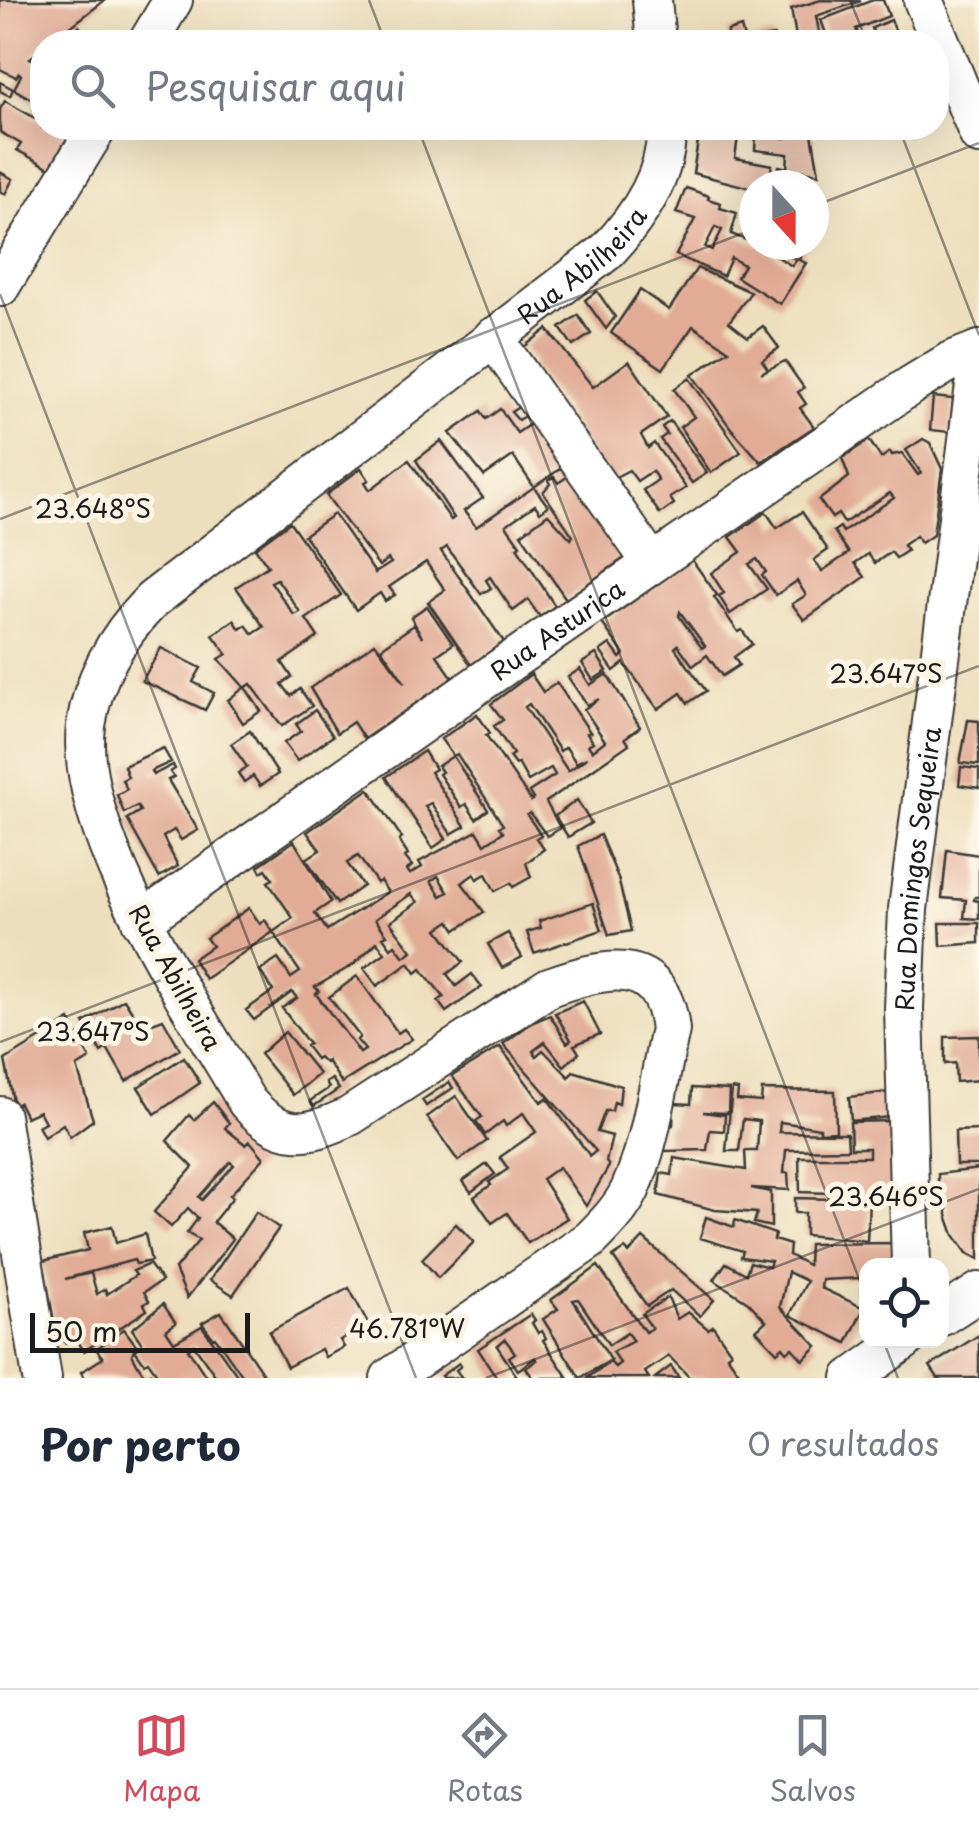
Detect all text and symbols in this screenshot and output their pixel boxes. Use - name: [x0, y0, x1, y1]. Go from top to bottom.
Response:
- search box: [30, 30, 949, 140]
- text: Pesquisar aqui: [145, 57, 406, 114]
- icon: search: [65, 58, 120, 113]
- north arrow: [739, 170, 829, 260]
- street label: Rua Abilheira: [509, 199, 656, 333]
- text: 23.648°S: [35, 489, 151, 527]
- street label: Rua Asturica: [482, 569, 632, 689]
- text: 23.647°S: [829, 654, 943, 692]
- street label: Rua Domingos Sequeira: [885, 724, 950, 1012]
- street label: Rua Abilheira: [120, 897, 232, 1057]
- text: 23.647°S: [36, 1012, 150, 1050]
- text: 23.646°S: [828, 1177, 944, 1215]
- map controls: [859, 1258, 949, 1348]
- button: locate: [859, 1258, 949, 1348]
- scale bar: [30, 1308, 250, 1352]
- text: 50 m: [45, 1309, 118, 1352]
- text: 46.781°W: [349, 1309, 465, 1347]
- text: Por perto: [40, 1412, 241, 1475]
- text: 0 resultados: [747, 1419, 939, 1467]
- tab: Mapa: [123, 1708, 200, 1811]
- tab: Rotas: [447, 1708, 523, 1811]
- tab: Salvos: [769, 1708, 856, 1811]

